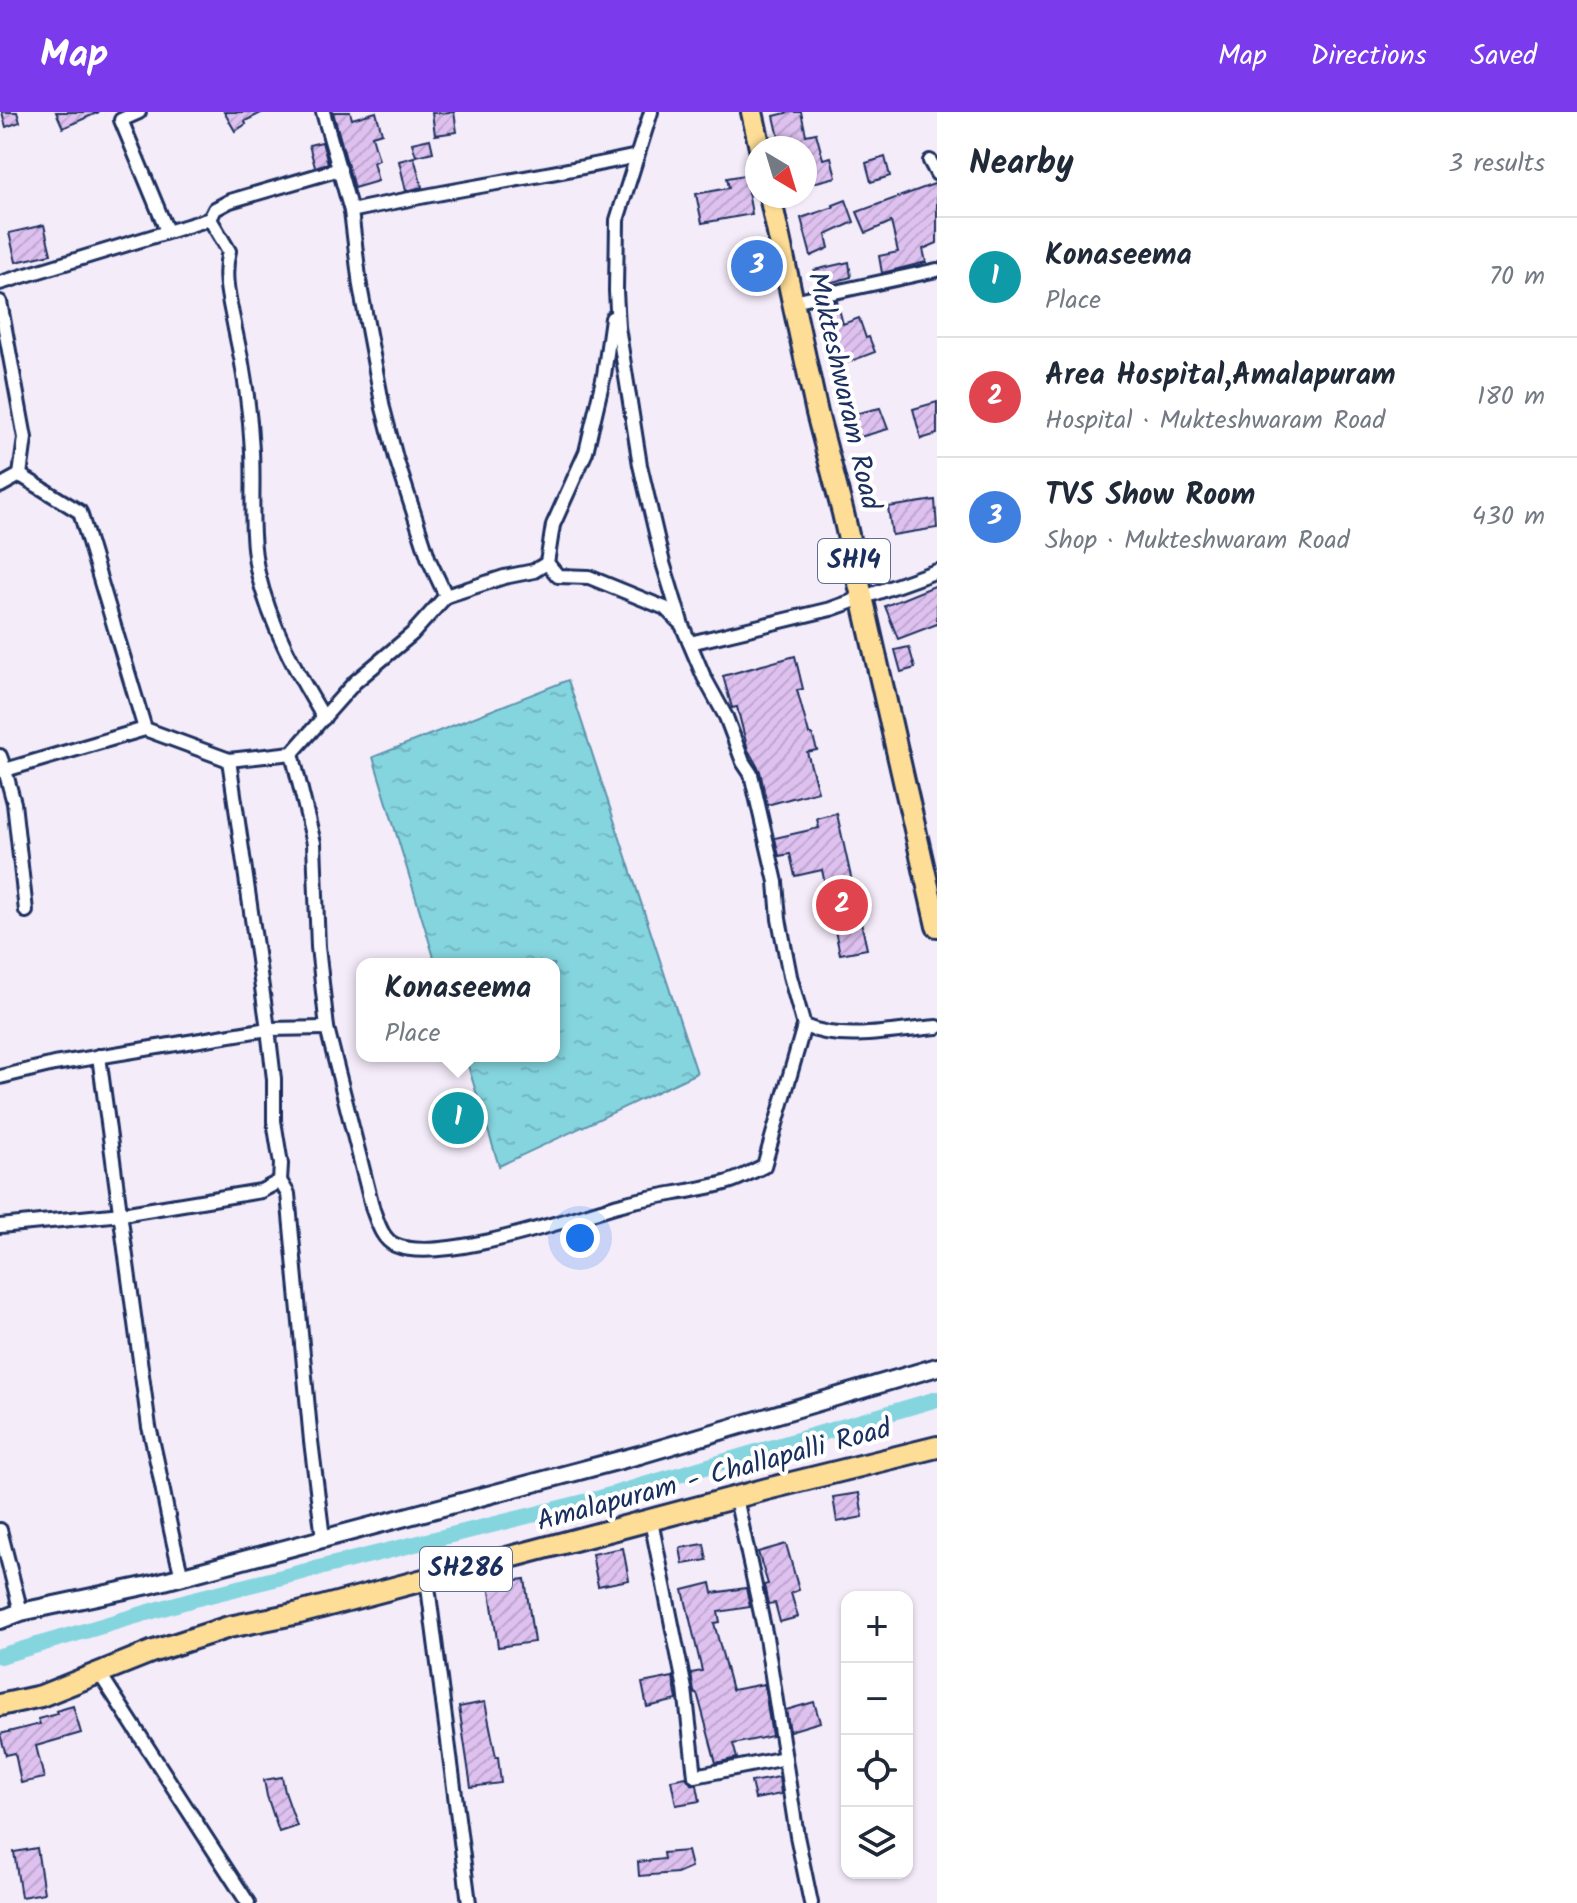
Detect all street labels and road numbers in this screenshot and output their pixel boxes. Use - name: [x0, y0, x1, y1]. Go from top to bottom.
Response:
- street label: Mukteshwaram Road: [794, 267, 892, 515]
- road number: SH14: [818, 539, 890, 583]
- street label: Amalapuram - Challapalli Road: [532, 1407, 897, 1545]
- road number: SH286: [420, 1547, 512, 1591]

